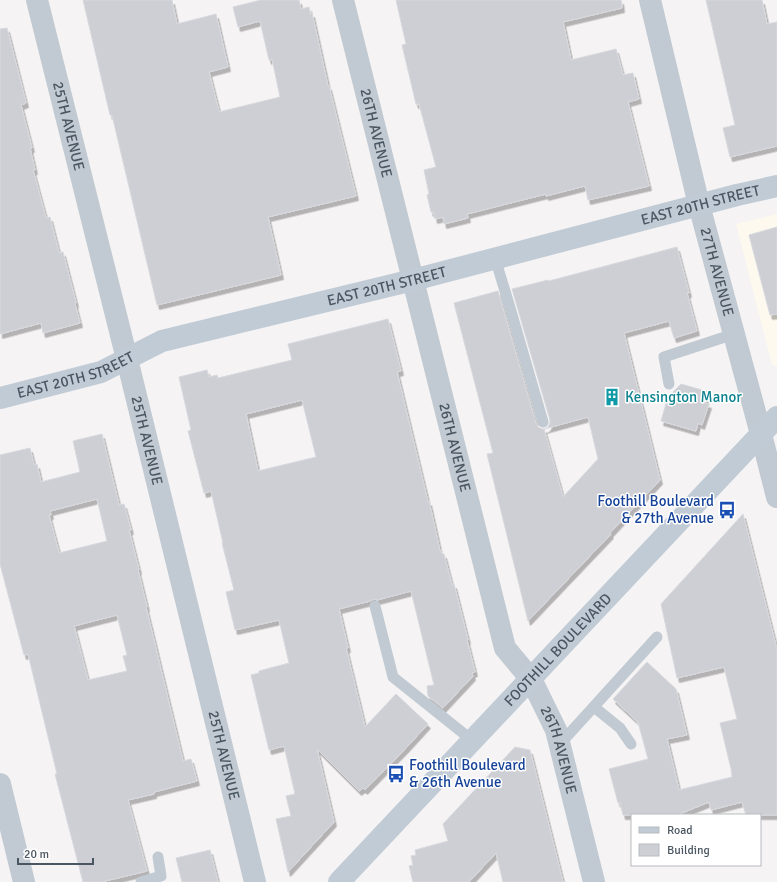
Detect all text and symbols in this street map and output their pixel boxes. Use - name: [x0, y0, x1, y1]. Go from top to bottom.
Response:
- street label: 25TH AVENUE: [49, 80, 88, 173]
- street label: 26TH AVENUE: [356, 86, 396, 179]
- street label: EAST 20TH STREET: [639, 181, 762, 229]
- street label: 27TH AVENUE: [696, 225, 738, 318]
- street label: EAST 20TH STREET: [325, 263, 449, 310]
- street label: EAST 20TH STREET: [15, 347, 138, 402]
- building icon: Kensington Manor: [602, 387, 622, 407]
- place label: Kensington Manor: [625, 388, 742, 406]
- street label: 25TH AVENUE: [127, 394, 167, 487]
- street label: 26TH AVENUE: [435, 401, 475, 494]
- place label: Foothill Boulevard & 27th Avenue: [597, 492, 714, 527]
- bus stop icon: Foothill Boulevard & 27th Avenue: [717, 500, 737, 520]
- street label: FOOTHILL BOULEVARD: [500, 590, 615, 710]
- street label: 26TH AVENUE: [537, 703, 581, 796]
- street label: 25TH AVENUE: [204, 709, 244, 802]
- place label: Foothill Boulevard & 26th Avenue: [409, 756, 526, 791]
- bus stop icon: Foothill Boulevard & 26th Avenue: [386, 764, 406, 784]
- legend: [631, 814, 761, 866]
- text: Road: [667, 823, 693, 838]
- scale bar: [18, 840, 93, 866]
- text: Building: [667, 843, 710, 858]
- text: 20 m: [24, 847, 49, 862]

